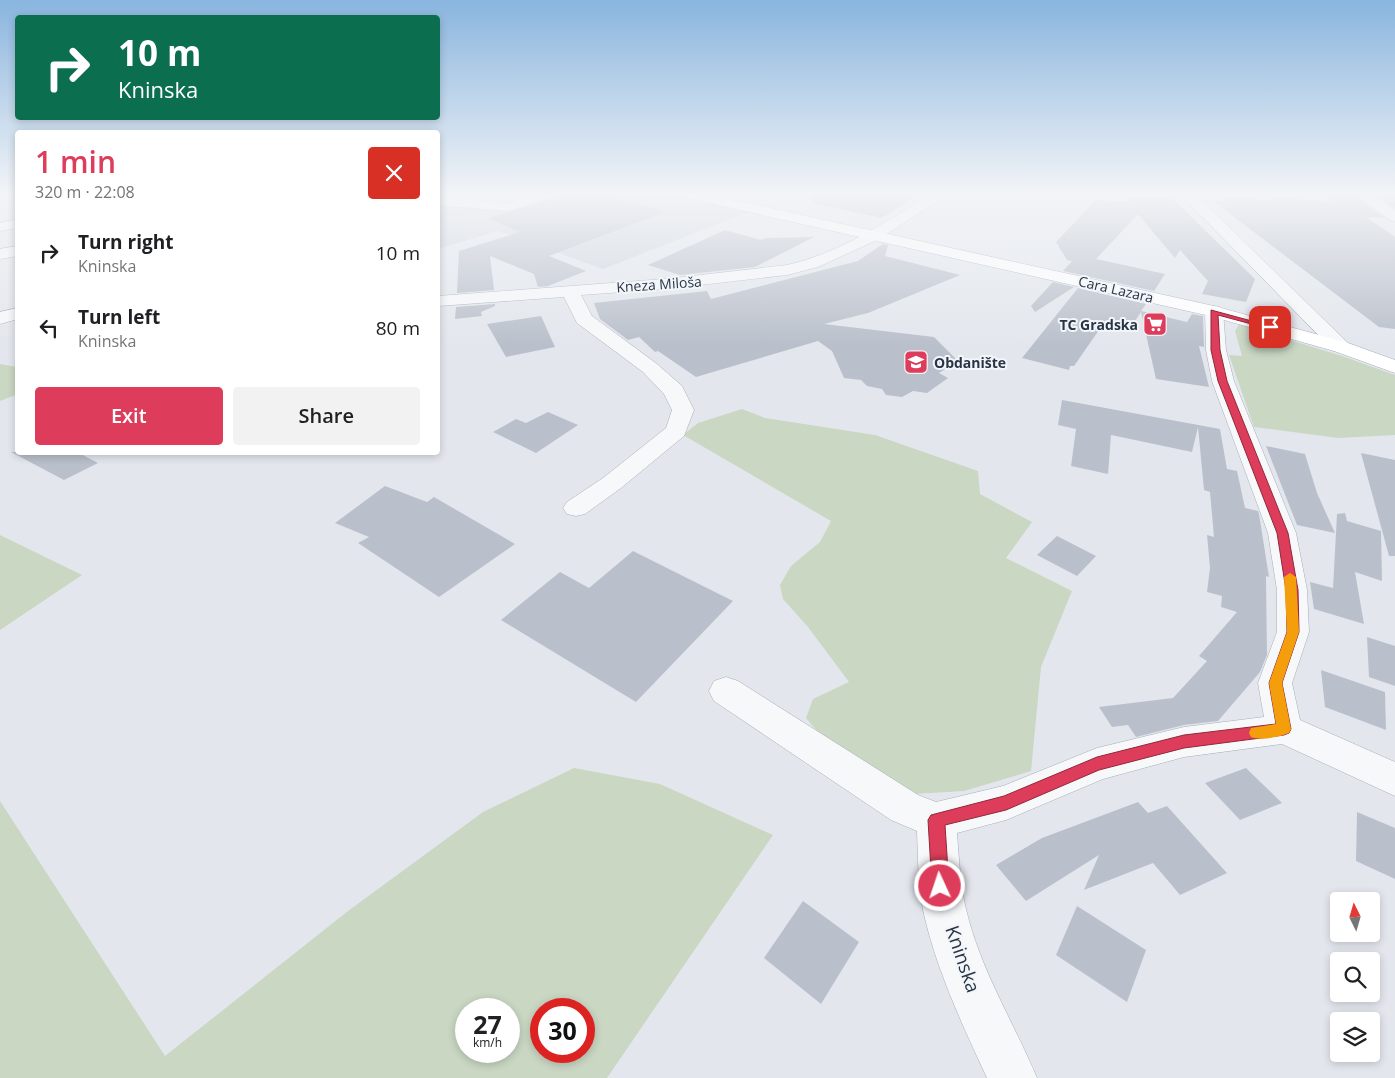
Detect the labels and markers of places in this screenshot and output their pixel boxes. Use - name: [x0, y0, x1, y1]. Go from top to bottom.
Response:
- pin: [1249, 306, 1291, 348]
- supermarket icon: TC Gradska: [1142, 311, 1168, 337]
- place label: TC Gradska: [1059, 315, 1138, 334]
- school or university icon: Obdanište: [903, 349, 929, 375]
- place label: Obdanište: [934, 353, 1006, 372]

